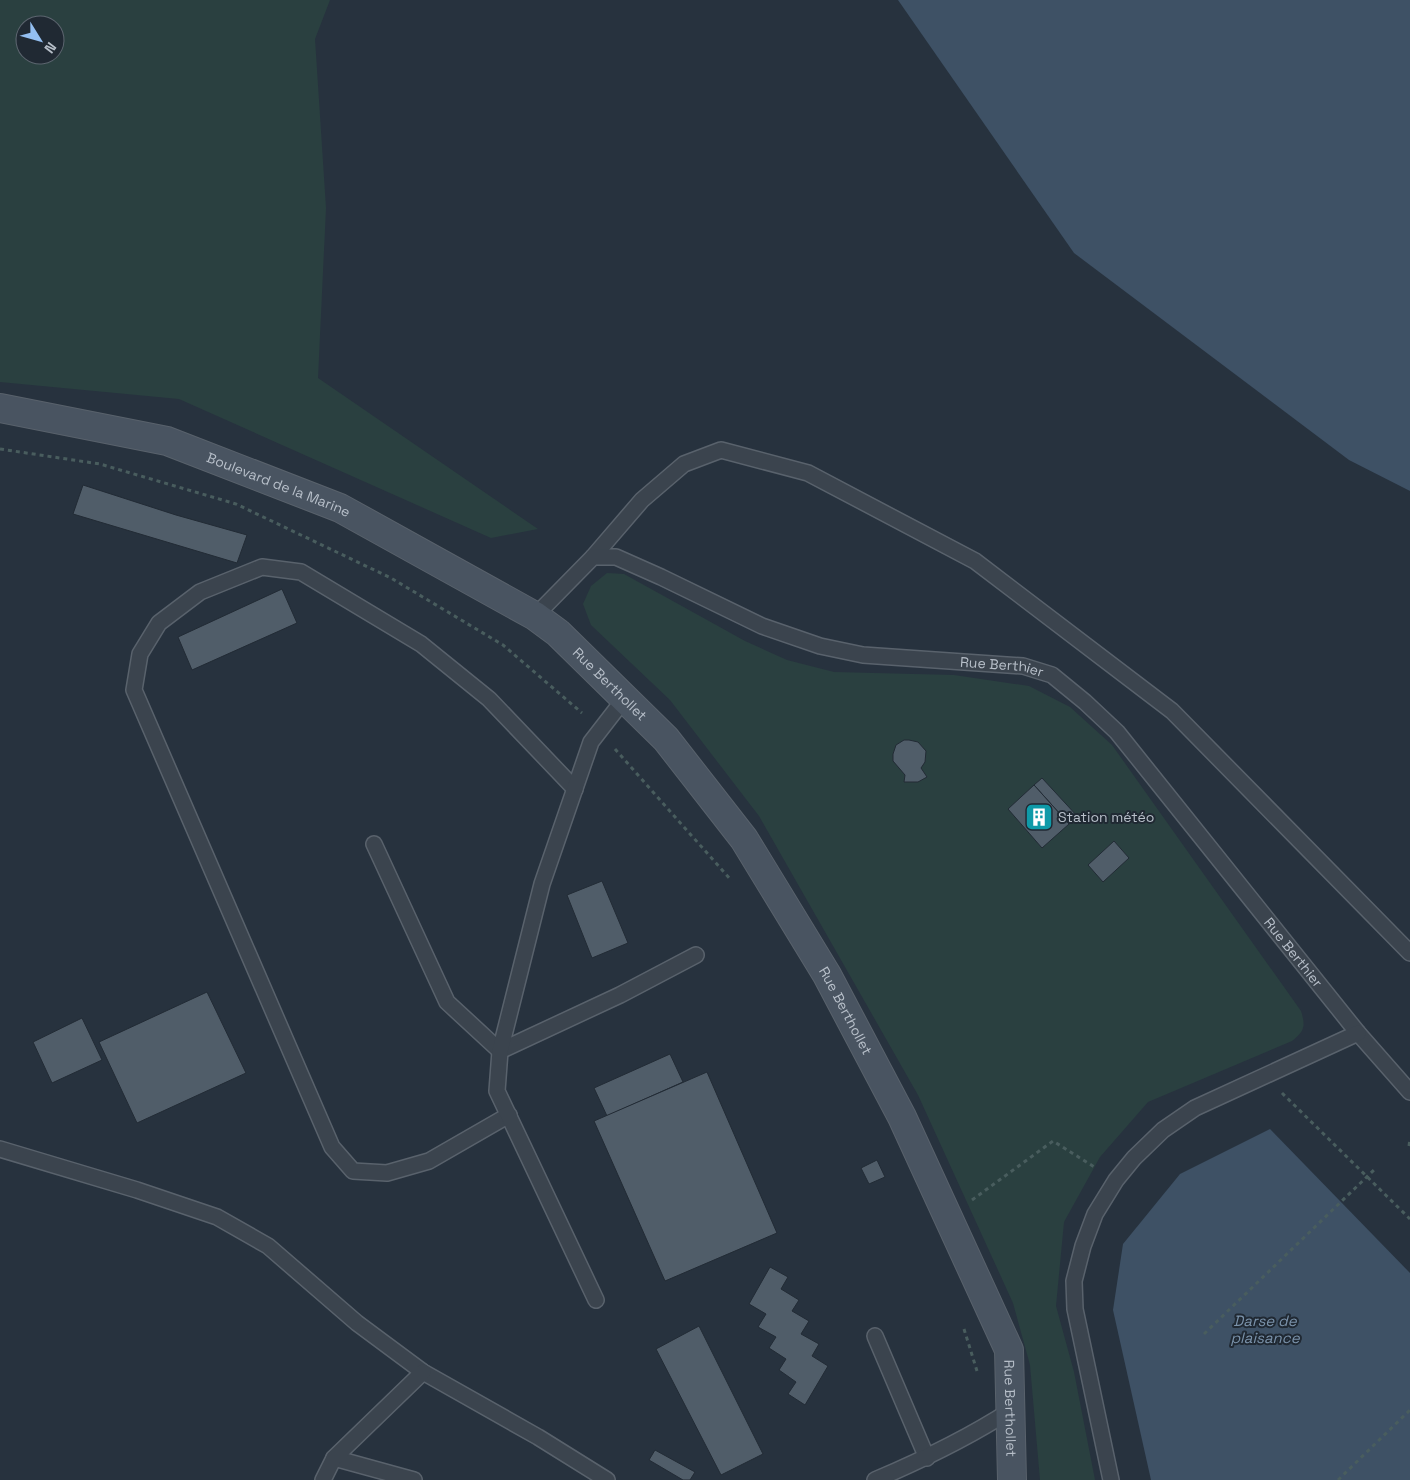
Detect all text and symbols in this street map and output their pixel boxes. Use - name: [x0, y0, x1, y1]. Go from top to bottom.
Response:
- north arrow: [15, 15, 65, 65]
- text: N: [40, 39, 60, 57]
- street label: Boulevard de la Marine: [204, 448, 354, 521]
- street label: Rue Berthollet: [569, 643, 651, 724]
- street label: Rue Berthier: [960, 653, 1046, 681]
- building icon: Station météo: [1024, 802, 1054, 832]
- place label: Station météo: [1058, 808, 1154, 826]
- street label: Rue Berthier: [1260, 914, 1327, 991]
- street label: Rue Berthollet: [815, 963, 876, 1058]
- water label: Darse de plaisance: [1230, 1311, 1301, 1347]
- street label: Rue Berthollet: [1000, 1359, 1020, 1457]

